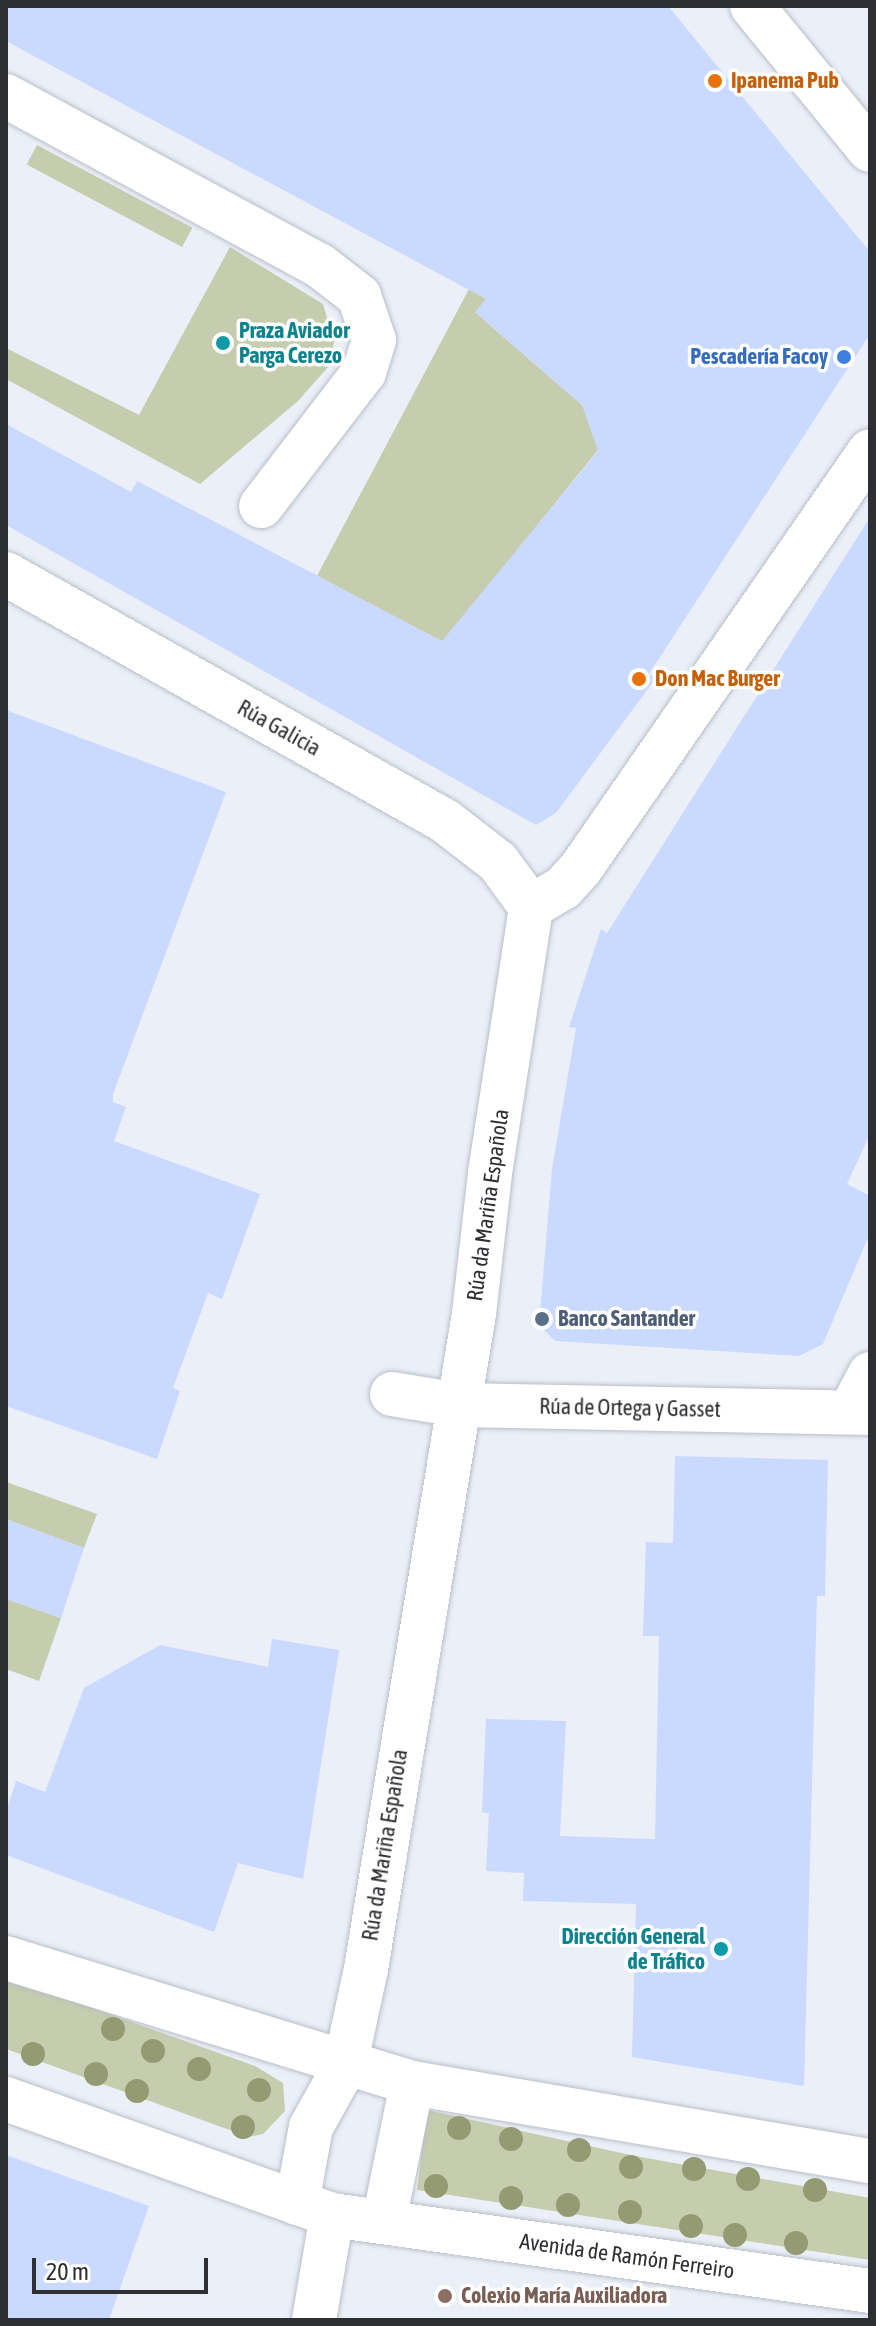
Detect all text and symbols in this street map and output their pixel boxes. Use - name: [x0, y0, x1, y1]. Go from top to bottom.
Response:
- place label: Ipanema Pub: [731, 68, 839, 94]
- marker: Ipanema Pub: [706, 72, 724, 90]
- place label: Praza Aviador Parga Cerezo: [239, 317, 350, 368]
- marker: Praza Aviador Parga Cerezo: [214, 334, 232, 352]
- place label: Pescadería Facoy: [690, 344, 828, 370]
- marker: Pescadería Facoy: [835, 348, 853, 366]
- place label: Don Mac Burger: [655, 666, 780, 692]
- marker: Don Mac Burger: [630, 670, 648, 688]
- street label: Rúa Galicia: [233, 694, 325, 762]
- street label: Rúa da Mariña Española: [461, 1107, 515, 1303]
- place label: Banco Santander: [558, 1306, 695, 1332]
- marker: Banco Santander: [533, 1310, 551, 1328]
- street label: Rúa de Ortega y Gasset: [539, 1393, 721, 1423]
- street label: Rúa da Mariña Española: [357, 1747, 413, 1943]
- place label: Dirección General de Tráfico: [561, 1923, 705, 1974]
- marker: Dirección General de Tráfico: [712, 1940, 730, 1958]
- street label: Avenida de Ramón Ferreiro: [518, 2228, 736, 2284]
- scale bar: [36, 2242, 212, 2292]
- text: 20 m: [46, 2258, 89, 2285]
- place label: Colexio María Auxiliadora: [461, 2283, 667, 2309]
- marker: Colexio María Auxiliadora: [436, 2287, 454, 2305]

